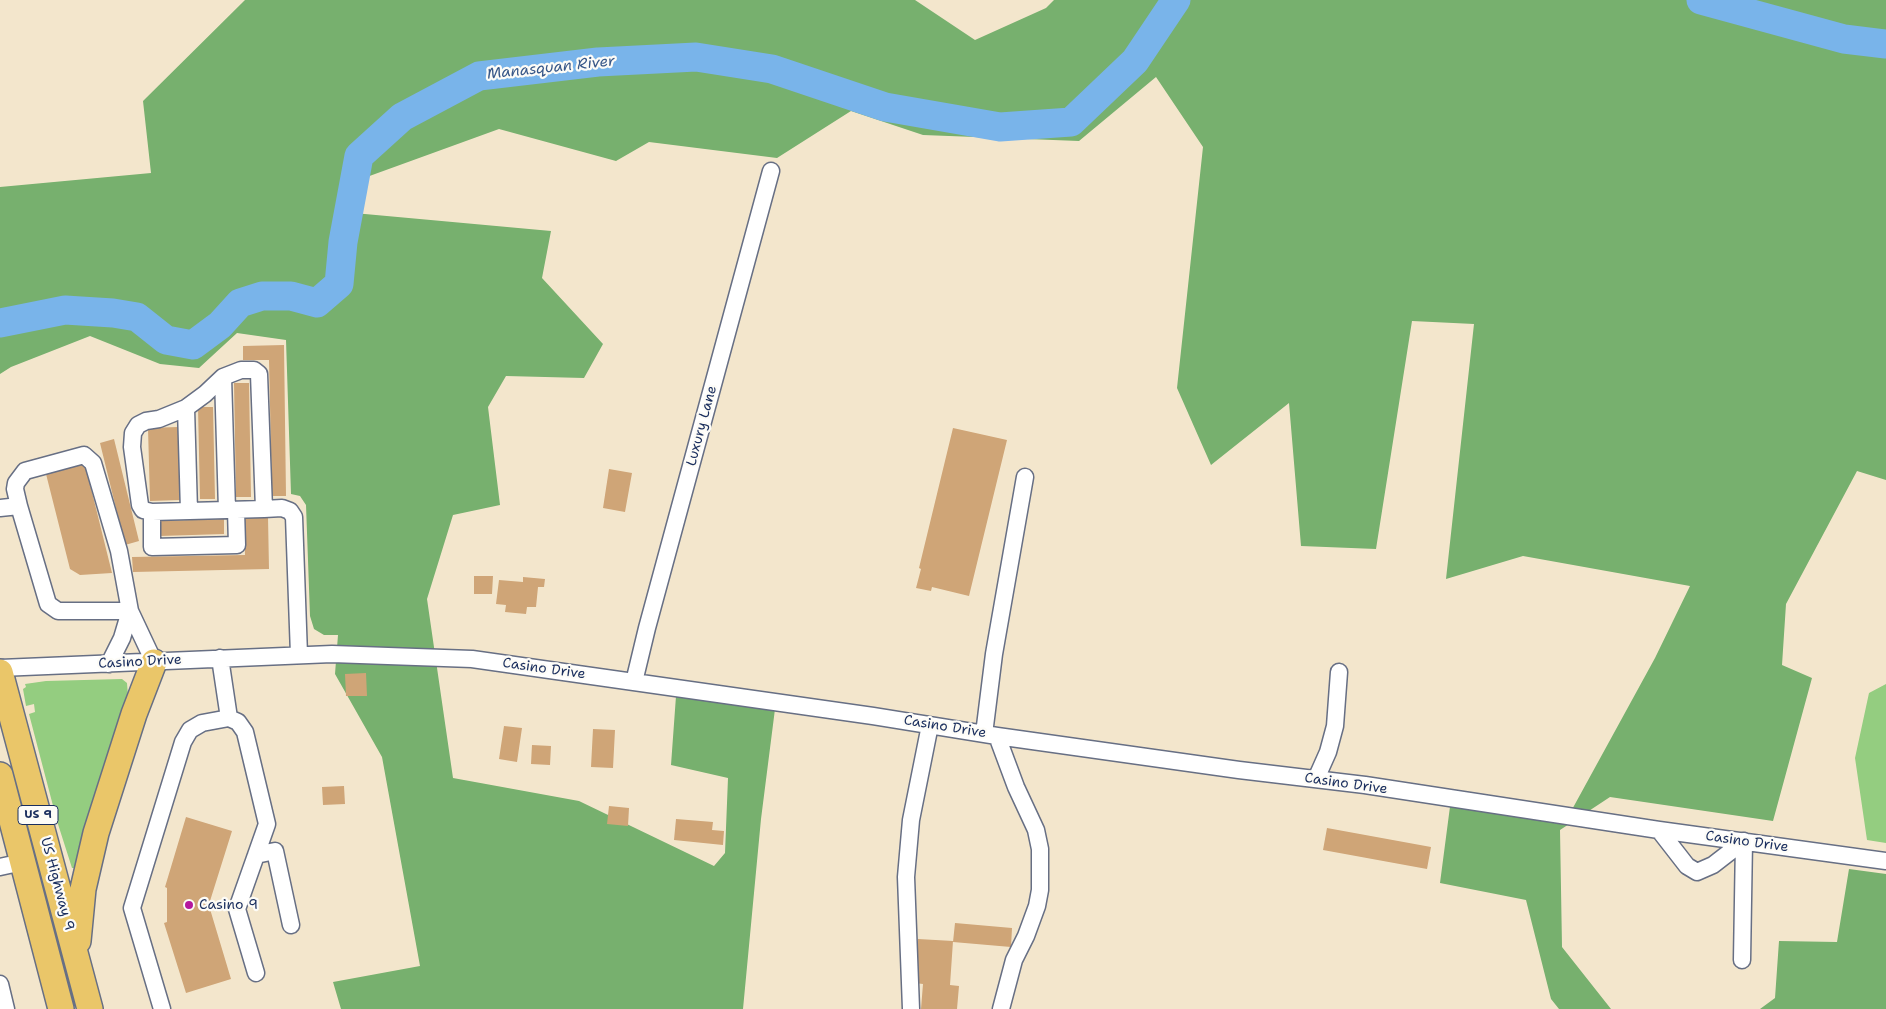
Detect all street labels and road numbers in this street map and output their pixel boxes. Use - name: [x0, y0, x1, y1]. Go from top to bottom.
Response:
- street label: Luxury Lane: [683, 384, 721, 468]
- street label: Casino Drive: [98, 651, 182, 673]
- street label: Casino Drive: [501, 655, 587, 683]
- street label: Casino Drive: [902, 712, 988, 742]
- street label: Casino Drive: [1303, 770, 1389, 798]
- road number: US 9: [18, 806, 58, 824]
- street label: Casino Drive: [1704, 828, 1790, 856]
- street label: US Highway 9: [36, 836, 78, 932]

